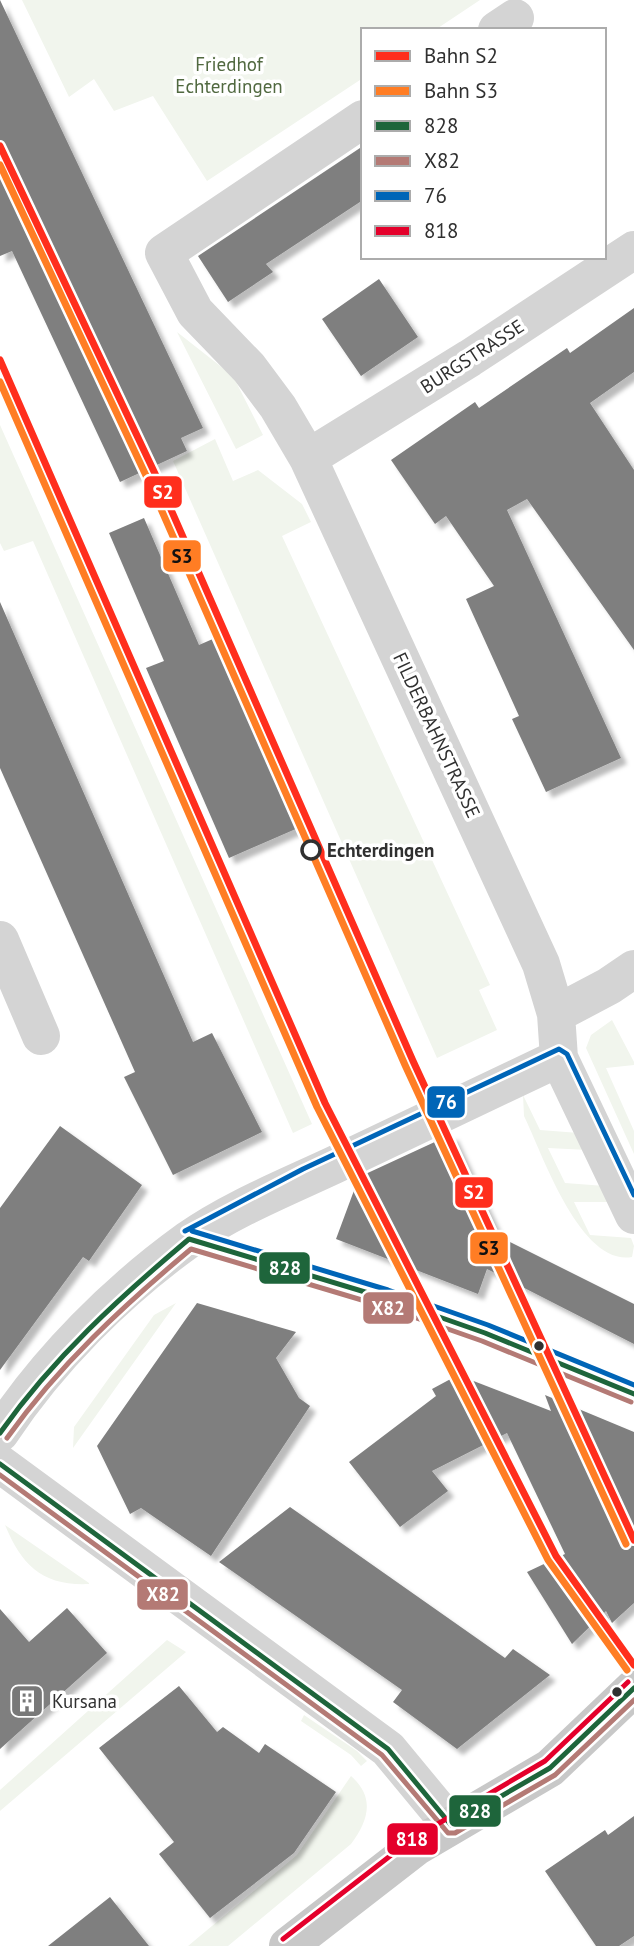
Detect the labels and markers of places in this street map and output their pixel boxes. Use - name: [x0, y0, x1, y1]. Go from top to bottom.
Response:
- place label: Echterdingen: [327, 838, 434, 862]
- marker: Echterdingen: [301, 840, 321, 860]
- unlabelled marker: [532, 1339, 546, 1353]
- building icon: Kursana: [8, 1682, 46, 1720]
- unlabelled marker: [610, 1685, 624, 1699]
- place label: Kursana: [52, 1689, 117, 1713]

